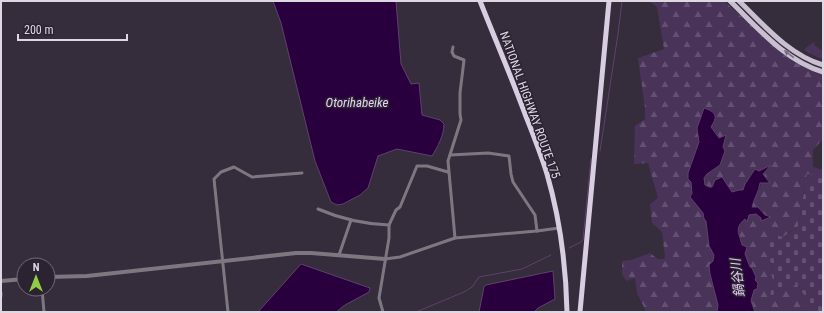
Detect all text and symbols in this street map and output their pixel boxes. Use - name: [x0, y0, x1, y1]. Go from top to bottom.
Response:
- scale bar: [18, 16, 127, 42]
- text: 200 m: [24, 23, 54, 37]
- street label: NATIONAL HIGHWAY ROUTE 175: [497, 30, 563, 180]
- one-way arrow: [783, 50, 794, 58]
- water label: Otorihabeike: [326, 95, 389, 110]
- water label: 鍋谷川: [727, 256, 747, 298]
- north arrow: [16, 257, 56, 297]
- text: N: [33, 261, 40, 274]

